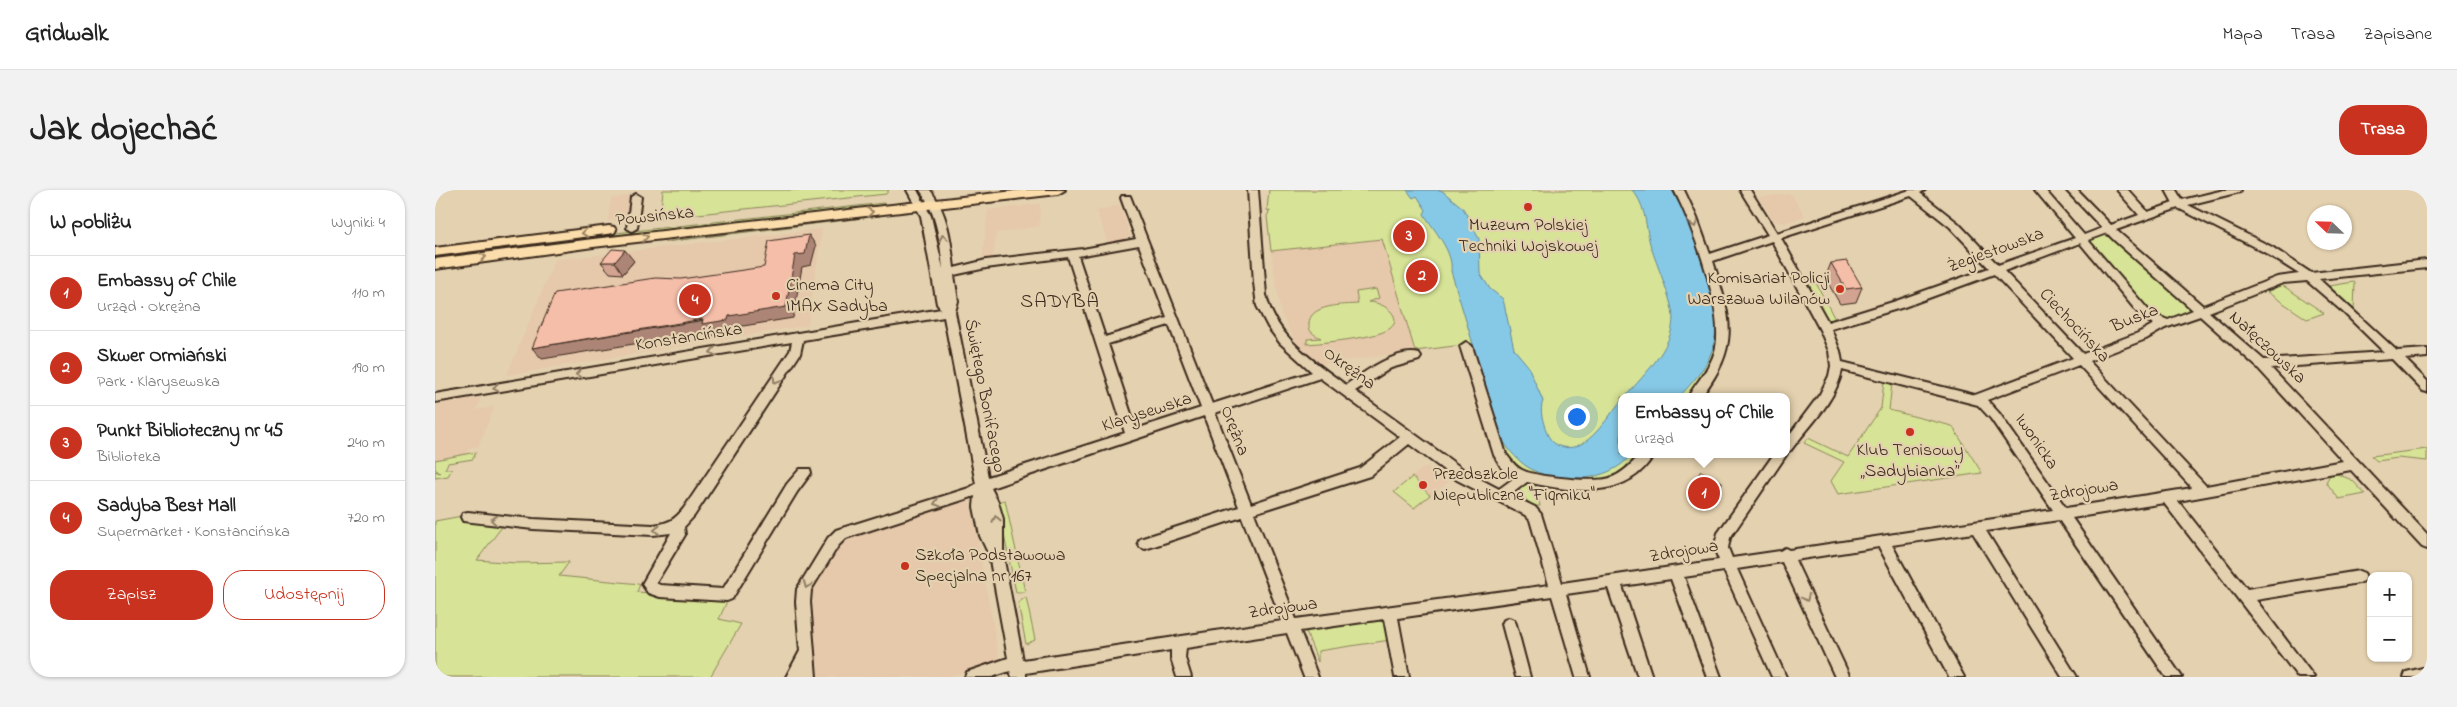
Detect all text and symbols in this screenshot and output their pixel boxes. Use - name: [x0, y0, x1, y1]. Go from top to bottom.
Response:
- text: Gridwalk: [25, 17, 109, 52]
- text: Mapa: [2223, 22, 2263, 48]
- text: Trasa: [2291, 22, 2335, 48]
- text: Zapisane: [2363, 22, 2432, 48]
- text: Jak dojechać: [30, 105, 217, 156]
- button: Trasa: [2339, 105, 2427, 155]
- street label: Powsińska: [615, 200, 695, 234]
- marker: Muzeum Polskiej Techniki Wojskowej: [1522, 201, 1534, 213]
- north arrow: [2307, 205, 2352, 250]
- one-way arrow: [866, 207, 874, 218]
- text: W pobliżu: [50, 208, 132, 238]
- text: Wyniki: 4: [331, 211, 385, 235]
- place label: Muzeum Polskiej Techniki Wojskowej: [1458, 213, 1598, 260]
- pin: 3: [1393, 217, 1425, 255]
- one-way arrow: [1688, 219, 1698, 228]
- street label: Żegiestowska: [1944, 222, 2048, 281]
- one-way arrow: [581, 227, 589, 238]
- one-way arrow: [641, 232, 649, 243]
- one-way arrow: [938, 233, 949, 242]
- one-way arrow: [480, 252, 488, 263]
- pin: 2: [1406, 257, 1438, 295]
- place label: Komisariat Policji Warszawa Wilanów: [1687, 266, 1830, 313]
- text: Embassy of Chile: [97, 268, 236, 295]
- place label: Cinema City IMAX Sadyba: [786, 273, 888, 320]
- text: 1: [63, 281, 69, 305]
- text: 110 m: [351, 281, 385, 305]
- pin: 4: [679, 281, 711, 319]
- marker: Komisariat Policji Warszawa Wilanów: [1834, 283, 1846, 295]
- street label: Ciechocińska: [2032, 283, 2116, 369]
- district label: SADYBA: [1020, 288, 1100, 317]
- marker: Cinema City IMAX Sadyba: [770, 290, 782, 302]
- text: Urząd · Okrężna: [97, 295, 201, 319]
- street label: Buska: [2106, 298, 2163, 341]
- street label: Nałęczowska: [2222, 305, 2312, 391]
- street label: Konstancińska: [634, 317, 744, 359]
- street label: Świętego Bonifacego: [955, 317, 1012, 475]
- street label: Okrężna: [1317, 341, 1381, 397]
- text: Skwer Ormiański: [97, 343, 227, 370]
- one-way arrow: [709, 346, 717, 357]
- text: 2: [62, 356, 70, 380]
- text: 190 m: [352, 356, 385, 380]
- one-way arrow: [575, 369, 583, 379]
- text: Park · Klarysewska: [97, 370, 220, 394]
- one-way arrow: [773, 375, 783, 384]
- one-way arrow: [491, 383, 500, 393]
- street label: Klarysewska: [1099, 386, 1195, 440]
- popup: [1618, 393, 1790, 458]
- text: Embassy of Chile: [1634, 400, 1774, 427]
- street label: Orężna: [1213, 402, 1255, 460]
- your location: [1564, 404, 1590, 430]
- street label: Iwonicka: [2008, 409, 2064, 475]
- text: Punkt Biblioteczny nr 45: [97, 418, 283, 445]
- marker: Klub Tenisowy „Sadybianka”: [1904, 426, 1916, 438]
- text: Urząd: [1634, 427, 1674, 451]
- text: 3: [63, 431, 69, 455]
- text: 240 m: [347, 431, 385, 455]
- place label: Klub Tenisowy „Sadybianka”: [1857, 438, 1963, 485]
- text: Biblioteka: [97, 445, 161, 469]
- place label: Przedszkole Niepubliczne "Fiqmiku": [1433, 462, 1595, 509]
- street label: Zdrojowa: [2048, 473, 2120, 509]
- pin: 1: [1688, 474, 1720, 512]
- marker: Przedszkole Niepubliczne "Fiqmiku": [1417, 479, 1429, 491]
- text: Sadyba Best Mall: [97, 493, 236, 520]
- one-way arrow: [934, 497, 942, 507]
- text: 4: [63, 506, 69, 530]
- text: 720 m: [347, 506, 385, 530]
- one-way arrow: [490, 515, 498, 526]
- one-way arrow: [992, 515, 1002, 524]
- text: Supermarket · Konstancińska: [97, 520, 290, 544]
- one-way arrow: [652, 525, 660, 535]
- street label: Zdrojowa: [1648, 534, 1720, 570]
- place label: Szkoła Podstawowa Specjalna nr 167: [915, 543, 1065, 590]
- marker: Szkoła Podstawowa Specjalna nr 167: [899, 560, 911, 572]
- button: Zapisz: [50, 570, 213, 620]
- button: Udostępnij: [223, 570, 385, 620]
- map controls: [2367, 572, 2412, 662]
- button: +: [2367, 572, 2412, 617]
- one-way arrow: [803, 580, 814, 589]
- street label: Zdrojowa: [1247, 591, 1319, 627]
- one-way arrow: [1799, 593, 1810, 602]
- button: −: [2367, 617, 2412, 662]

